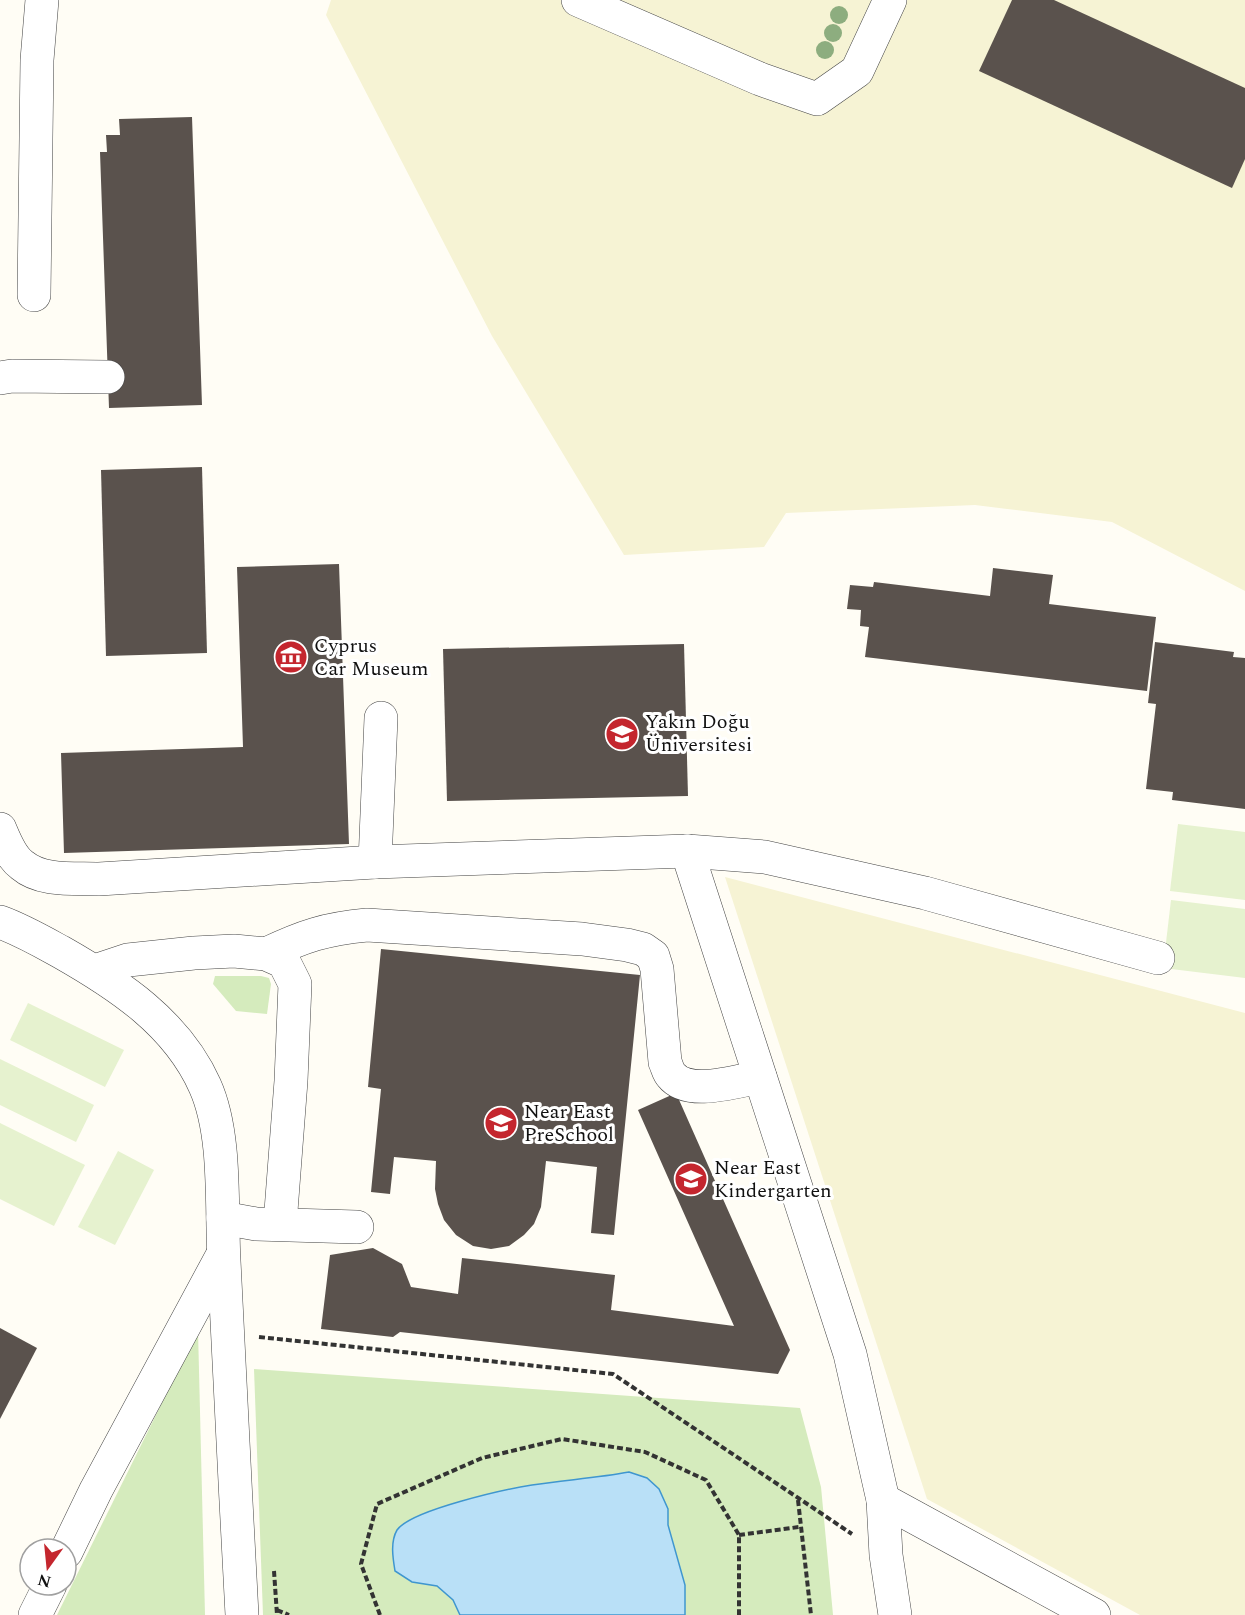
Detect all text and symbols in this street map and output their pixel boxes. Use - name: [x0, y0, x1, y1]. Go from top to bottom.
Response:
- place label: Cyprus Car Museum: [314, 631, 428, 684]
- museum icon: Cyprus Car Museum: [273, 639, 309, 675]
- place label: Yakın Doğu Üniversitesi: [645, 707, 752, 760]
- school or university icon: Yakın Doğu Üniversitesi: [604, 716, 640, 752]
- place label: Near East PreSchool: [524, 1097, 614, 1150]
- school or university icon: Near East PreSchool: [483, 1105, 519, 1141]
- place label: Near East Kindergarten: [714, 1153, 832, 1206]
- school or university icon: Near East Kindergarten: [673, 1161, 709, 1197]
- north arrow: [18, 1537, 78, 1597]
- text: N: [35, 1567, 54, 1594]

